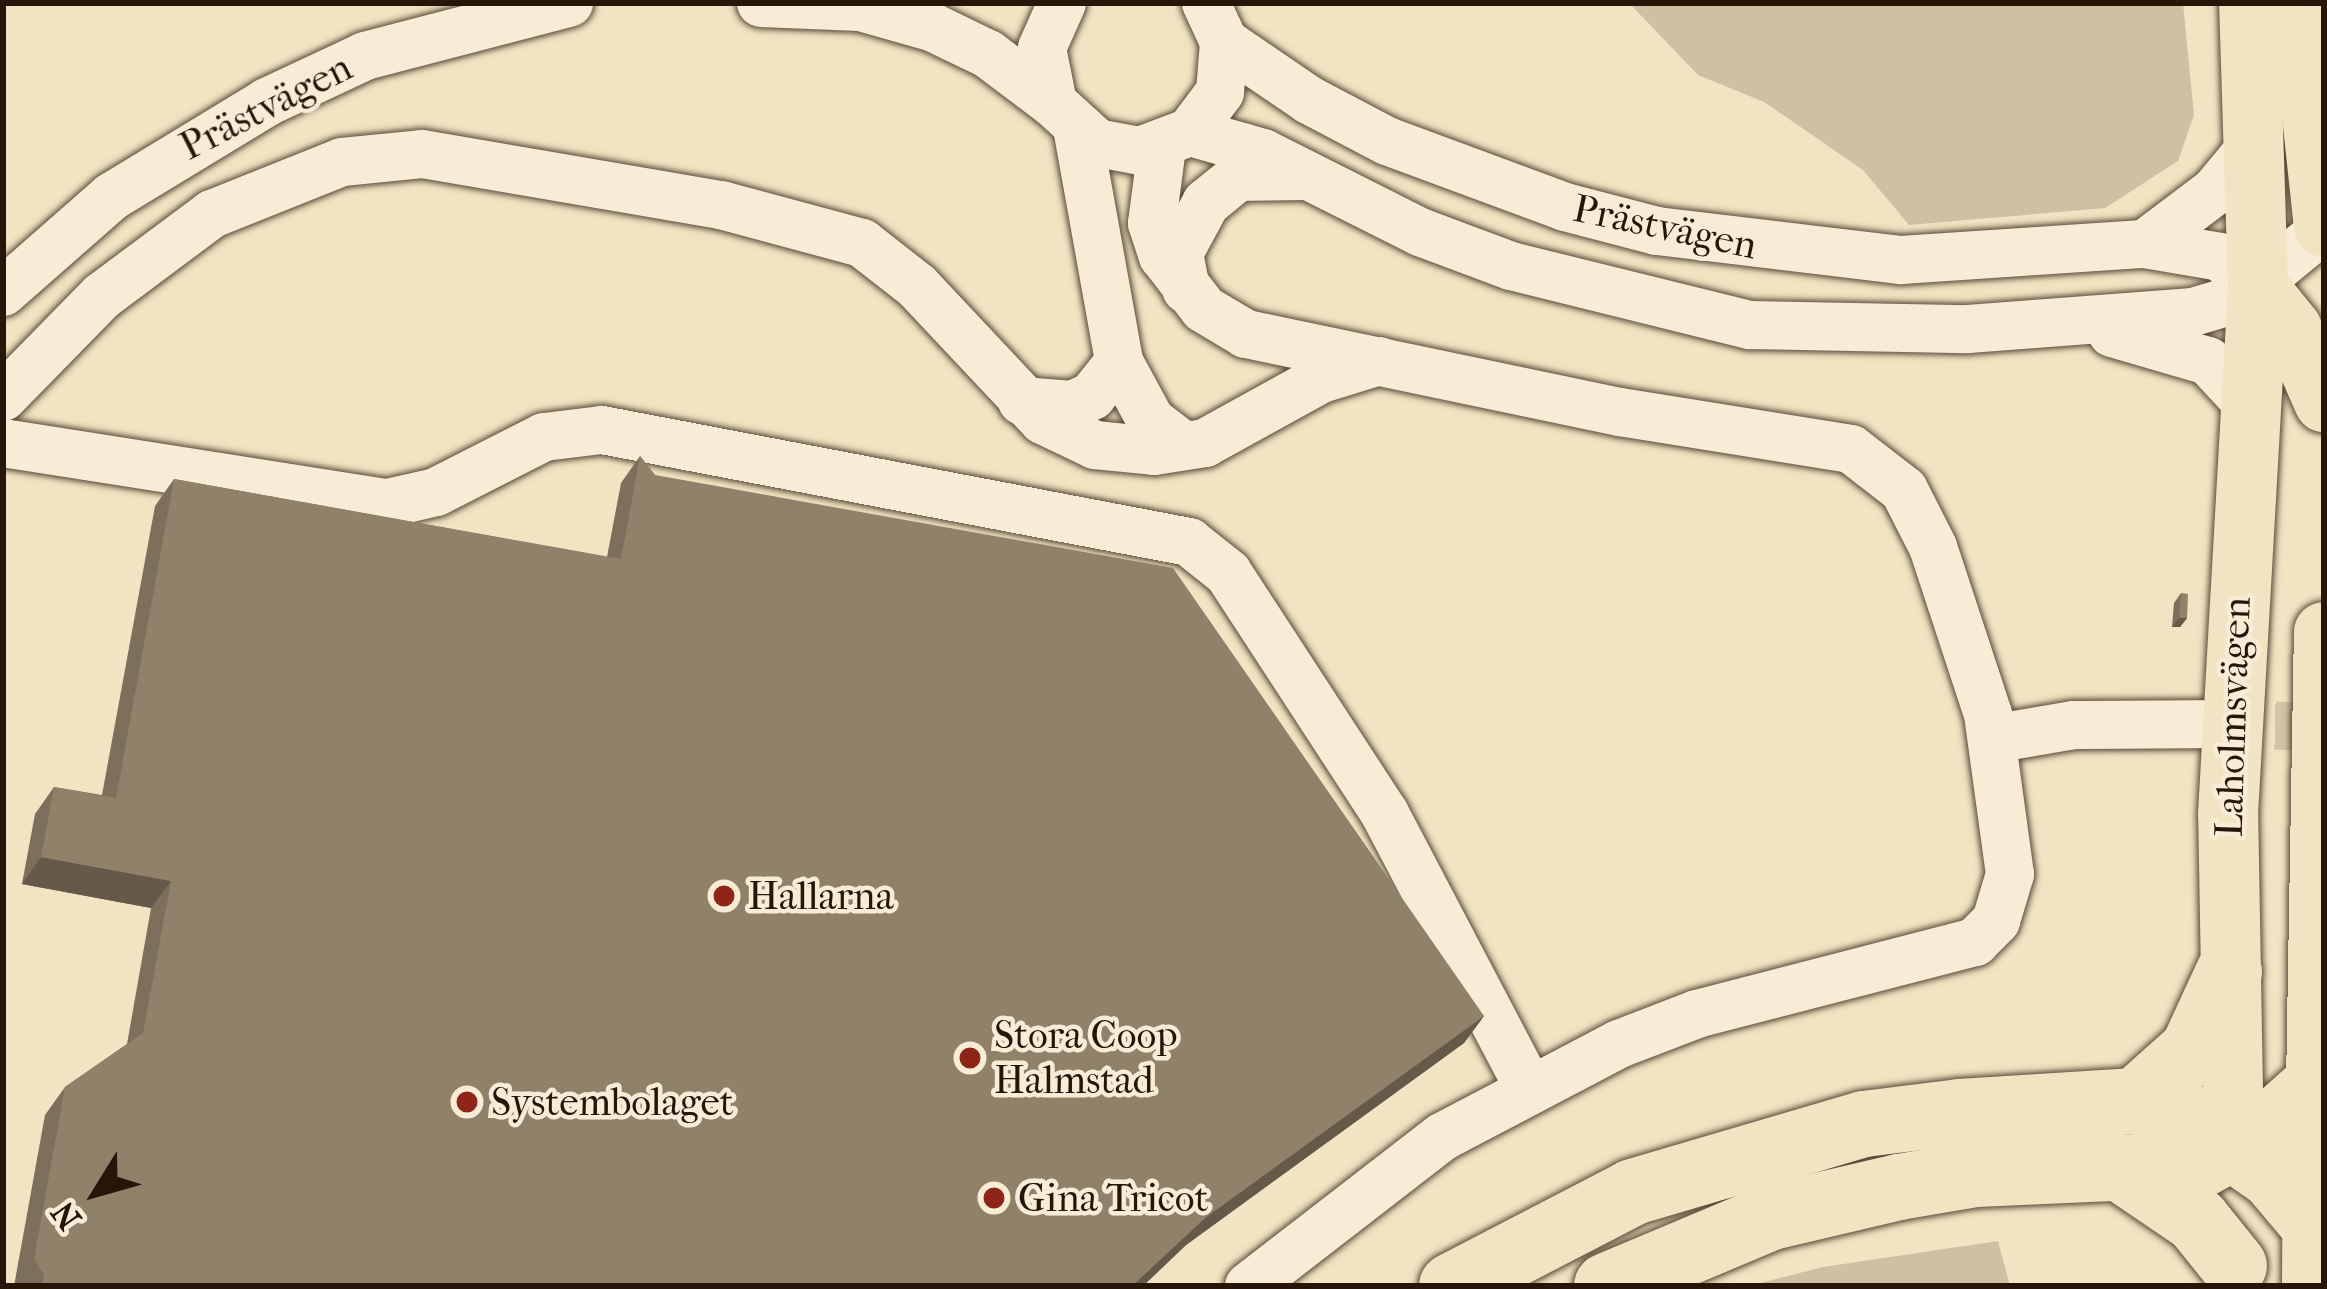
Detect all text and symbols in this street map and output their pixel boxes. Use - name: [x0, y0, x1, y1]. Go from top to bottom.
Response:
- street label: Prästvägen: [172, 44, 360, 170]
- street label: Prästvägen: [1569, 185, 1761, 269]
- street label: Laholmsvägen: [2205, 596, 2261, 838]
- place label: Hallarna: [748, 873, 894, 919]
- marker: Hallarna: [711, 883, 737, 909]
- place label: Stora Coop Halmstad: [994, 1013, 1178, 1104]
- marker: Stora Coop Halmstad: [957, 1045, 983, 1071]
- place label: Systembolaget: [491, 1079, 734, 1125]
- marker: Systembolaget: [454, 1089, 480, 1115]
- north arrow: [36, 1133, 156, 1253]
- place label: Gina Tricot: [1018, 1175, 1208, 1221]
- marker: Gina Tricot: [981, 1185, 1007, 1211]
- text: N: [44, 1193, 90, 1237]

